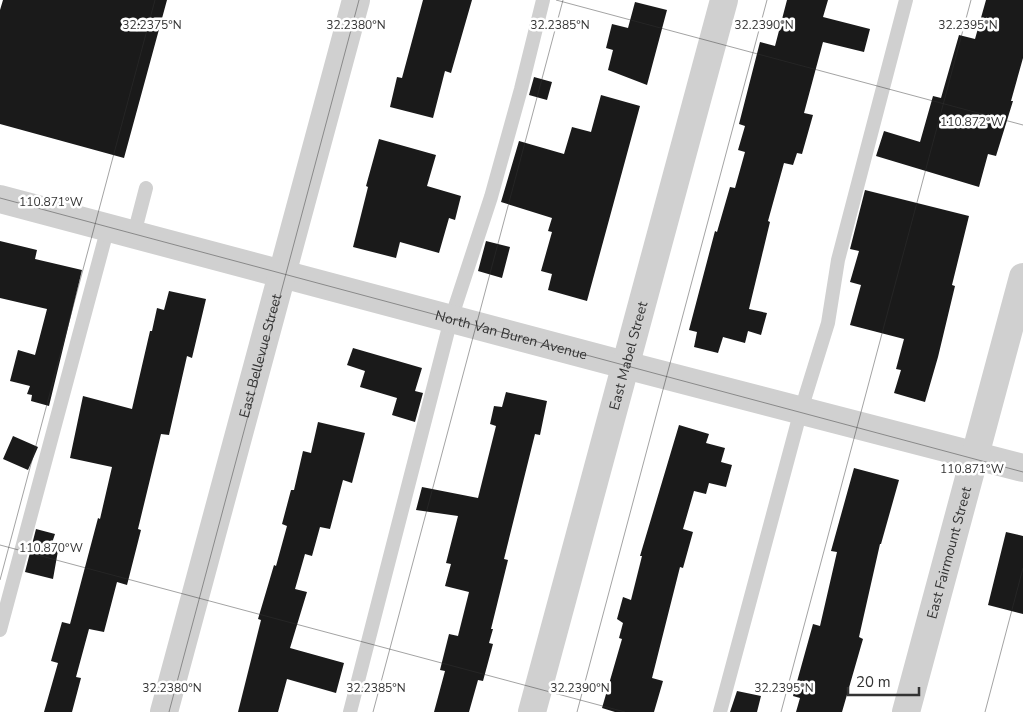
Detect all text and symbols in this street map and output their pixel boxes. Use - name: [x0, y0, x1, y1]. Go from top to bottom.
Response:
- text: 32.2375°N: [122, 17, 182, 33]
- text: 32.2380°N: [326, 17, 386, 33]
- text: 32.2385°N: [530, 17, 590, 33]
- text: 32.2390°N: [734, 17, 794, 33]
- text: 32.2395°N: [938, 17, 998, 33]
- text: 110.872°W: [940, 114, 1004, 130]
- text: 110.871°W: [19, 194, 83, 210]
- street label: East Bellevue Street: [235, 292, 286, 420]
- street label: East Mabel Street: [605, 299, 652, 412]
- street label: North Van Buren Avenue: [433, 306, 589, 365]
- text: 110.871°W: [940, 461, 1004, 477]
- street label: East Fairmount Street: [922, 485, 976, 621]
- text: 110.870°W: [19, 540, 83, 556]
- scale bar: [848, 664, 919, 696]
- text: 20 m: [856, 672, 891, 692]
- text: 32.2380°N: [142, 680, 202, 696]
- text: 32.2385°N: [346, 680, 406, 696]
- text: 32.2390°N: [550, 680, 610, 696]
- text: 32.2395°N: [754, 680, 814, 696]

